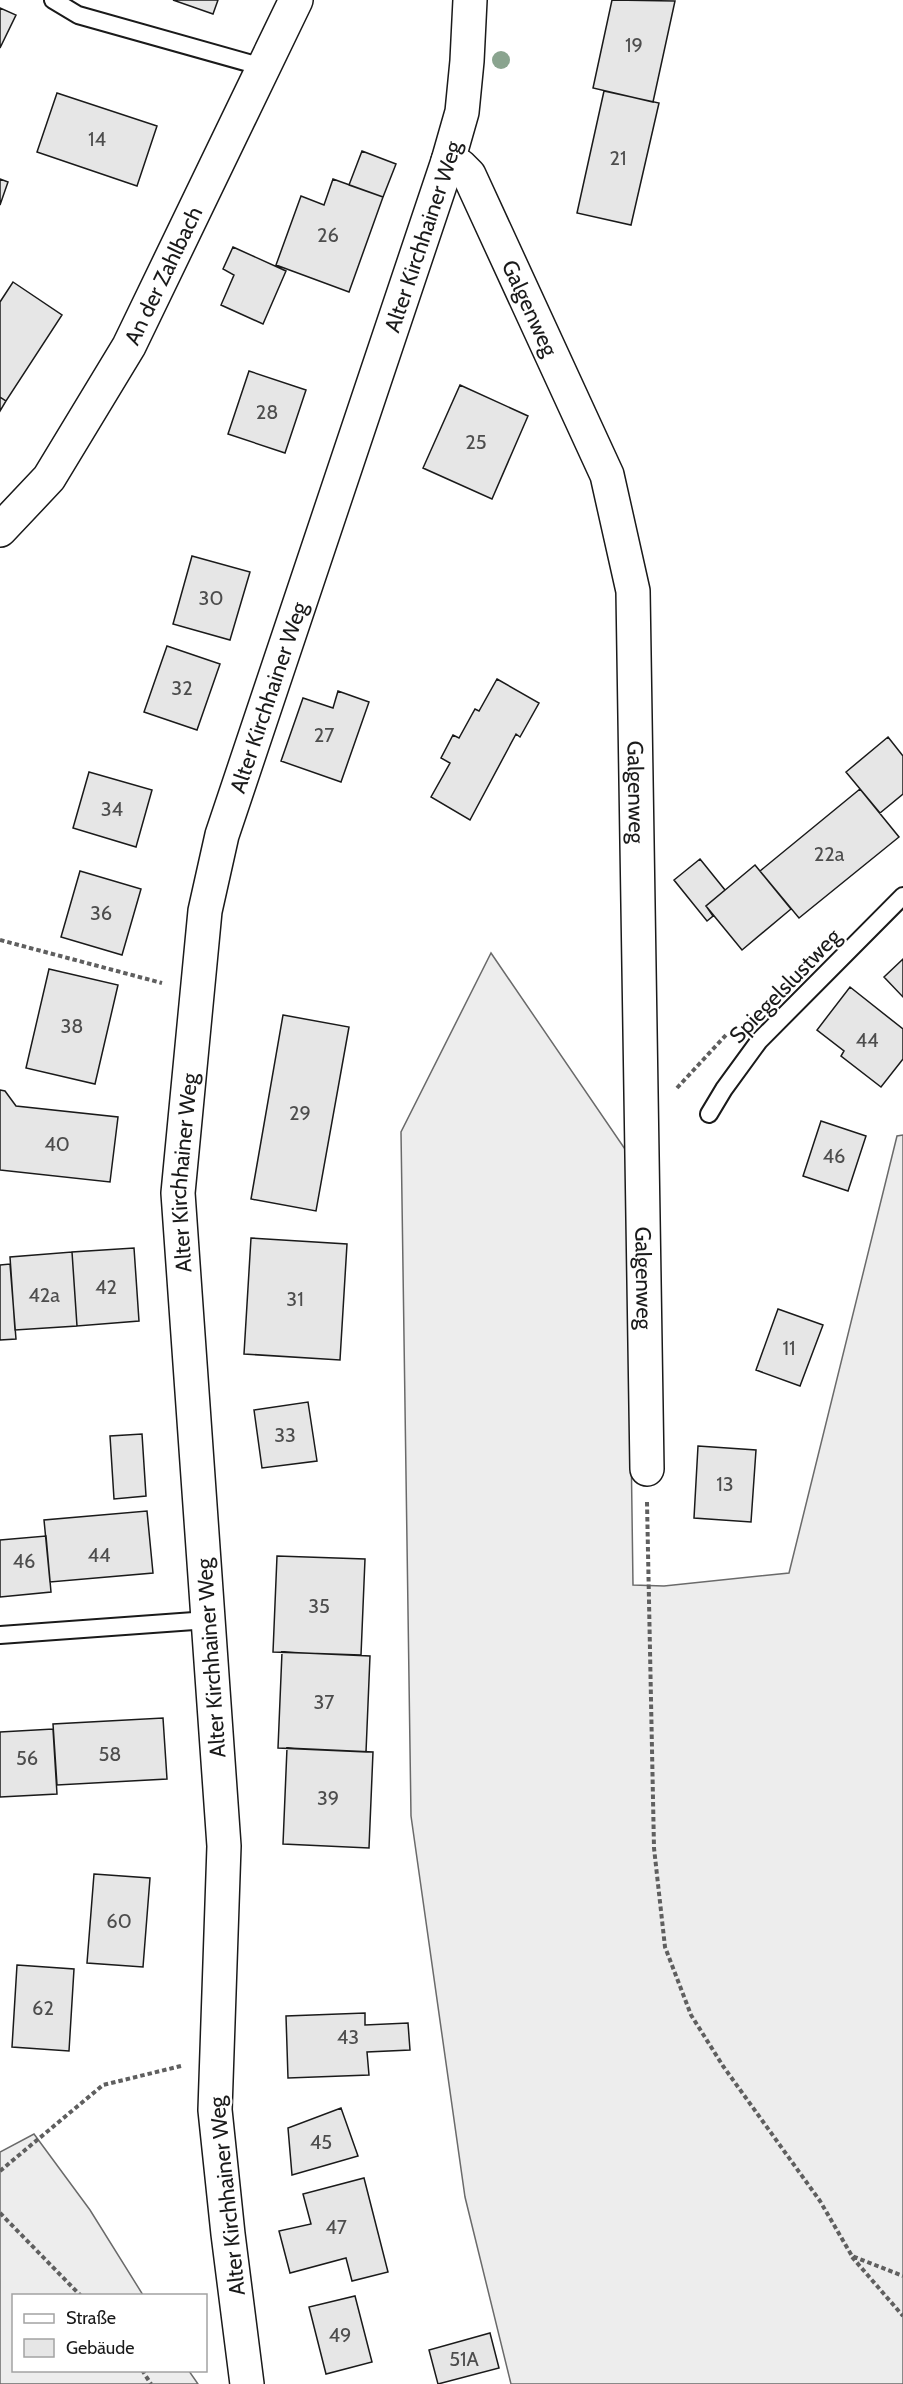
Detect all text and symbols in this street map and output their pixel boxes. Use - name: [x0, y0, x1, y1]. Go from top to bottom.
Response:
- house number: 19: [625, 33, 643, 57]
- house number: 14: [88, 127, 106, 151]
- street label: Alter Kirchhainer Weg: [378, 137, 467, 336]
- house number: 21: [610, 146, 627, 170]
- street label: An der Zahlbach: [118, 202, 208, 349]
- house number: 26: [317, 223, 339, 247]
- street label: Galgenweg: [496, 255, 564, 361]
- house number: 28: [256, 400, 278, 424]
- house number: 25: [465, 430, 487, 454]
- house number: 30: [199, 586, 223, 610]
- street label: Alter Kirchhainer Weg: [224, 597, 313, 797]
- house number: 32: [171, 676, 193, 700]
- house number: 27: [314, 723, 334, 747]
- street label: Galgenweg: [622, 740, 651, 845]
- house number: 34: [101, 797, 124, 821]
- house number: 22a: [814, 842, 845, 866]
- house number: 36: [90, 901, 112, 925]
- street label: Spiegelslustweg: [724, 922, 847, 1049]
- house number: 38: [61, 1014, 83, 1038]
- house number: 44: [855, 1028, 879, 1052]
- street label: Alter Kirchhainer Weg: [164, 1071, 203, 1273]
- house number: 29: [289, 1101, 311, 1125]
- house number: 40: [44, 1132, 70, 1156]
- house number: 46: [823, 1144, 845, 1168]
- street label: Galgenweg: [630, 1226, 658, 1331]
- house number: 42: [95, 1275, 117, 1299]
- house number: 42a: [28, 1283, 60, 1307]
- house number: 31: [286, 1287, 304, 1311]
- house number: 11: [782, 1336, 796, 1360]
- house number: 33: [274, 1423, 296, 1447]
- house number: 13: [716, 1472, 734, 1496]
- house number: 44: [87, 1543, 111, 1567]
- house number: 46: [13, 1549, 35, 1573]
- street label: Alter Kirchhainer Weg: [190, 1556, 231, 1759]
- house number: 35: [308, 1594, 330, 1618]
- house number: 37: [314, 1690, 334, 1714]
- house number: 58: [99, 1742, 121, 1766]
- house number: 56: [16, 1746, 38, 1770]
- house number: 39: [317, 1786, 339, 1810]
- house number: 60: [106, 1909, 132, 1933]
- house number: 62: [32, 1996, 54, 2020]
- house number: 43: [337, 2025, 359, 2049]
- street label: Alter Kirchhainer Weg: [203, 2094, 251, 2297]
- house number: 45: [310, 2130, 332, 2154]
- house number: 47: [325, 2215, 347, 2239]
- legend: [12, 2294, 207, 2372]
- text: Straße: [66, 2307, 116, 2329]
- house number: 49: [329, 2323, 351, 2347]
- text: Gebäude: [66, 2337, 135, 2359]
- house number: 51A: [449, 2347, 480, 2371]

